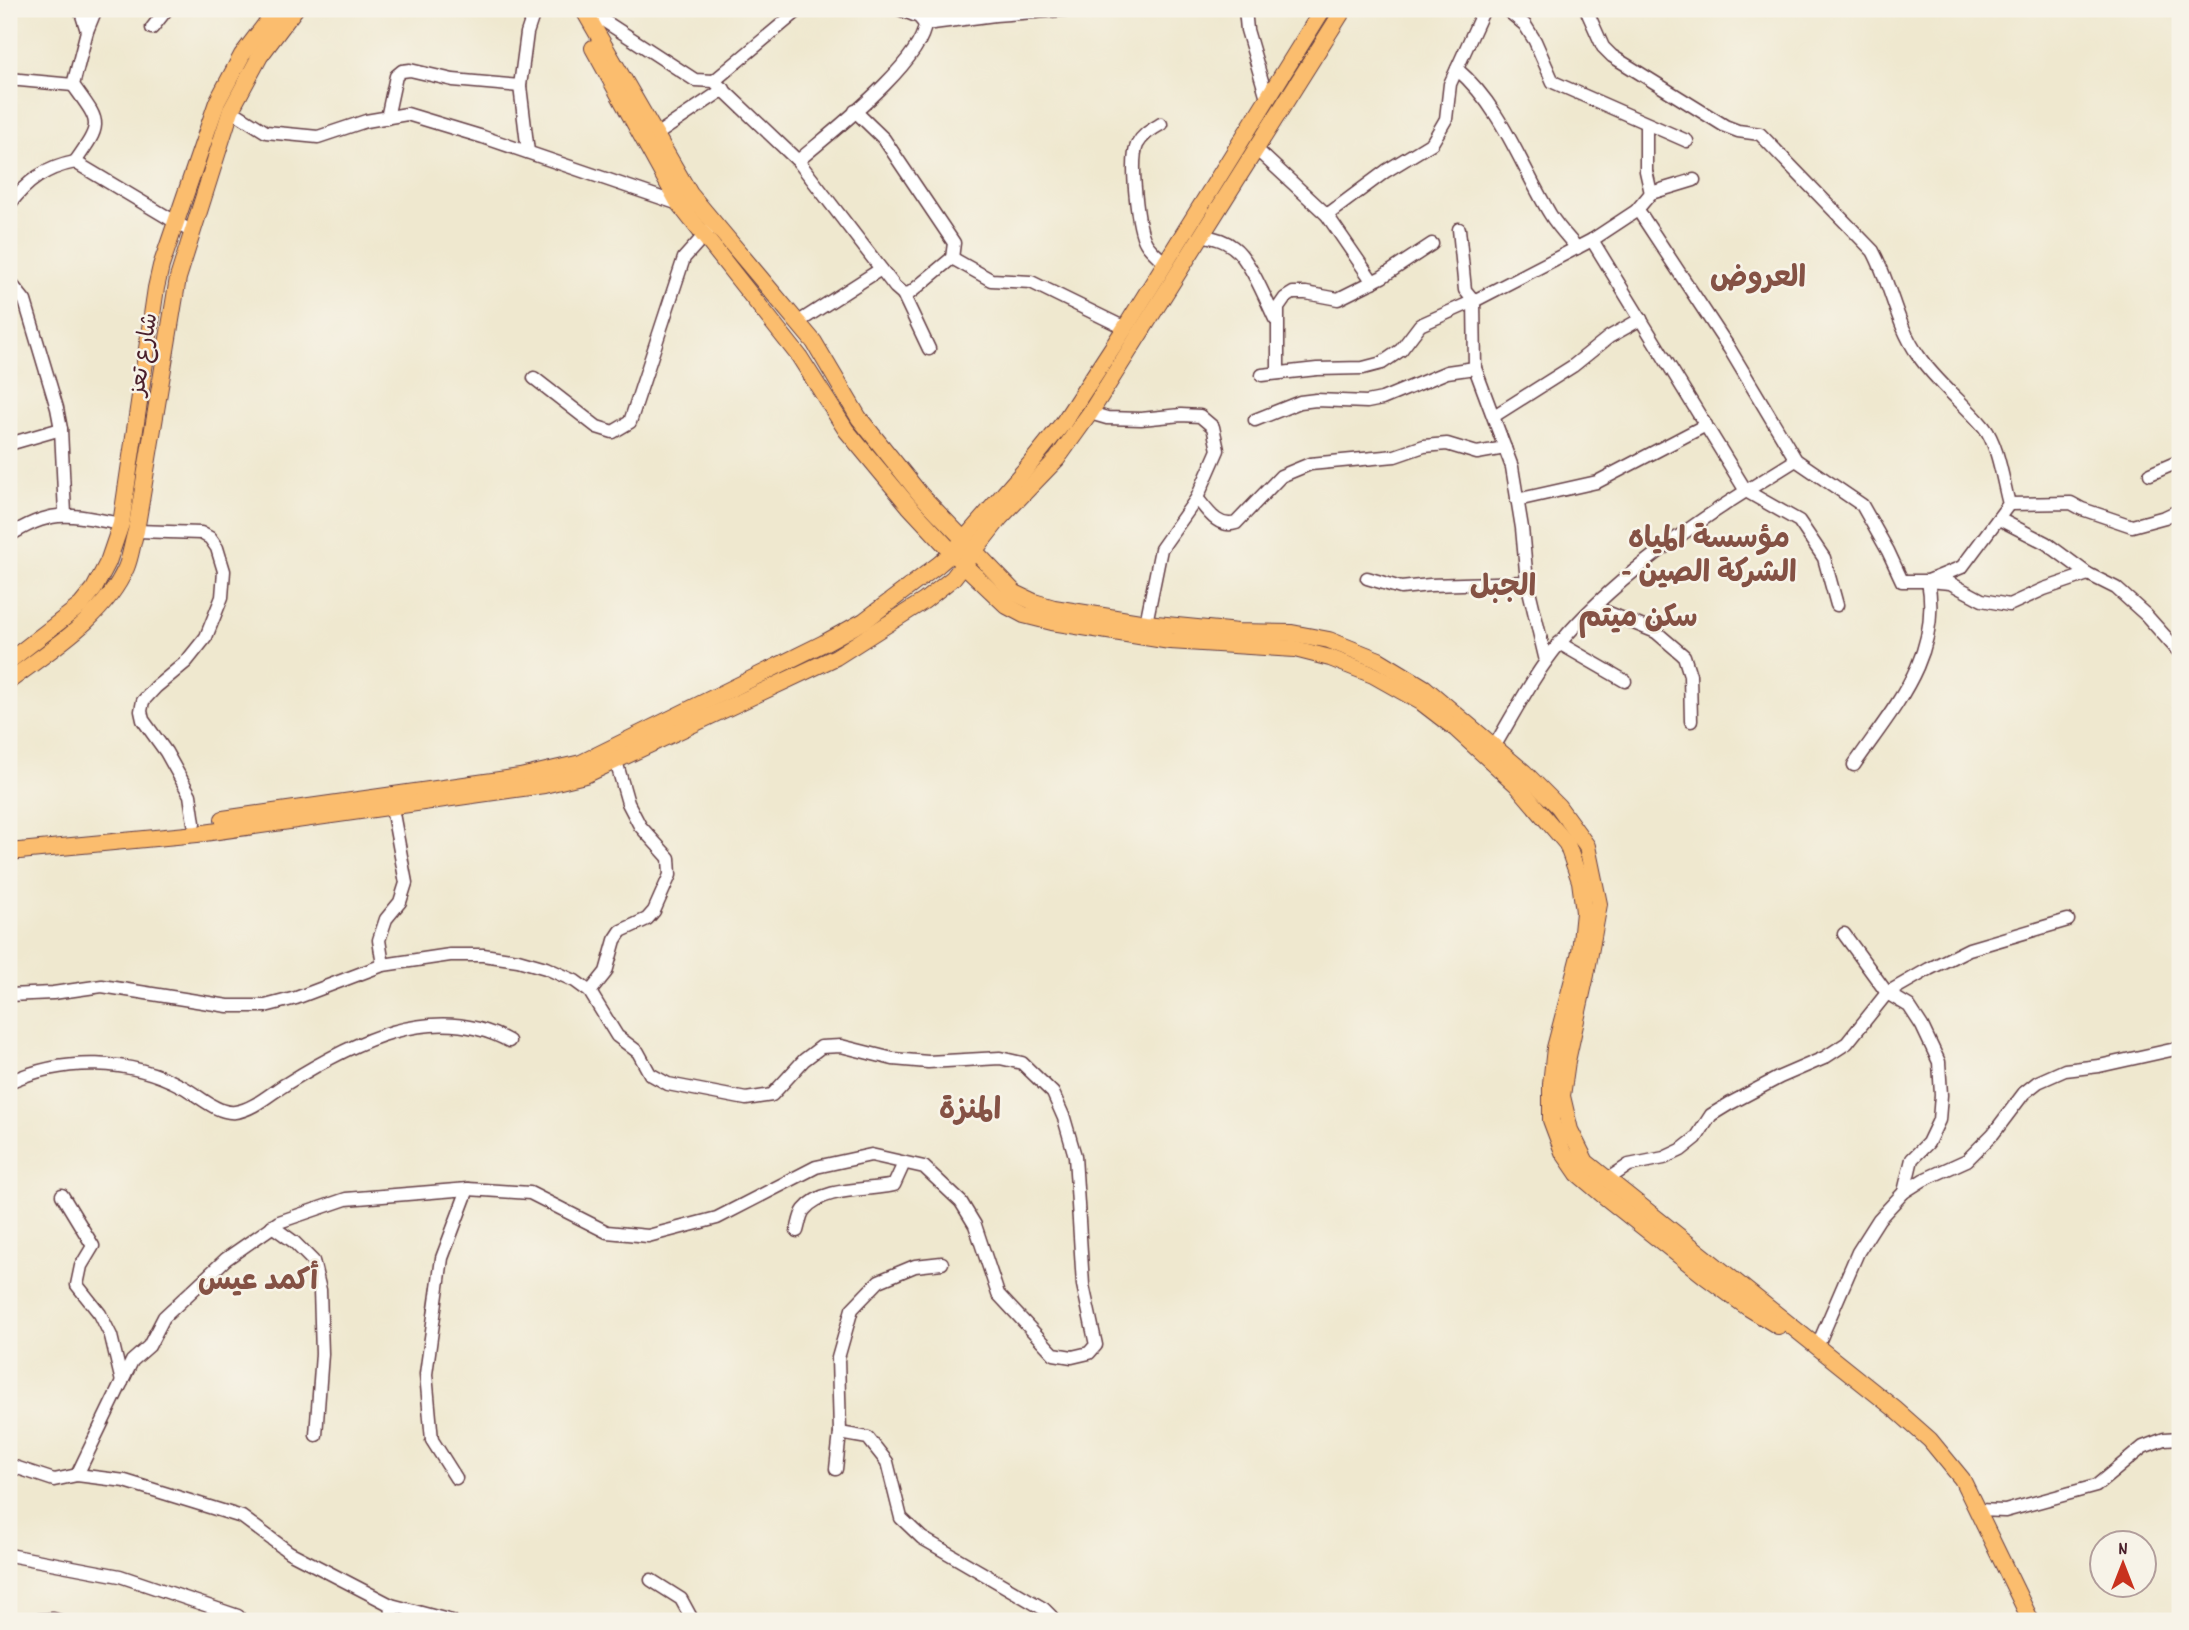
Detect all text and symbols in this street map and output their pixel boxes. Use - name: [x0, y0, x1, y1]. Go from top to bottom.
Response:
- district label: العروض: [1710, 259, 1806, 302]
- street label: شارع تعز: [122, 311, 168, 400]
- district label: مؤسسة المياه - الشركة الصين: [1621, 520, 1797, 597]
- district label: الجبل: [1470, 568, 1536, 611]
- district label: سكن ميتم: [1578, 599, 1698, 642]
- district label: المنزة: [939, 1091, 1001, 1134]
- district label: أكمد عيس: [198, 1260, 319, 1305]
- north arrow: [2088, 1528, 2158, 1598]
- text: N: [2118, 1537, 2128, 1564]

